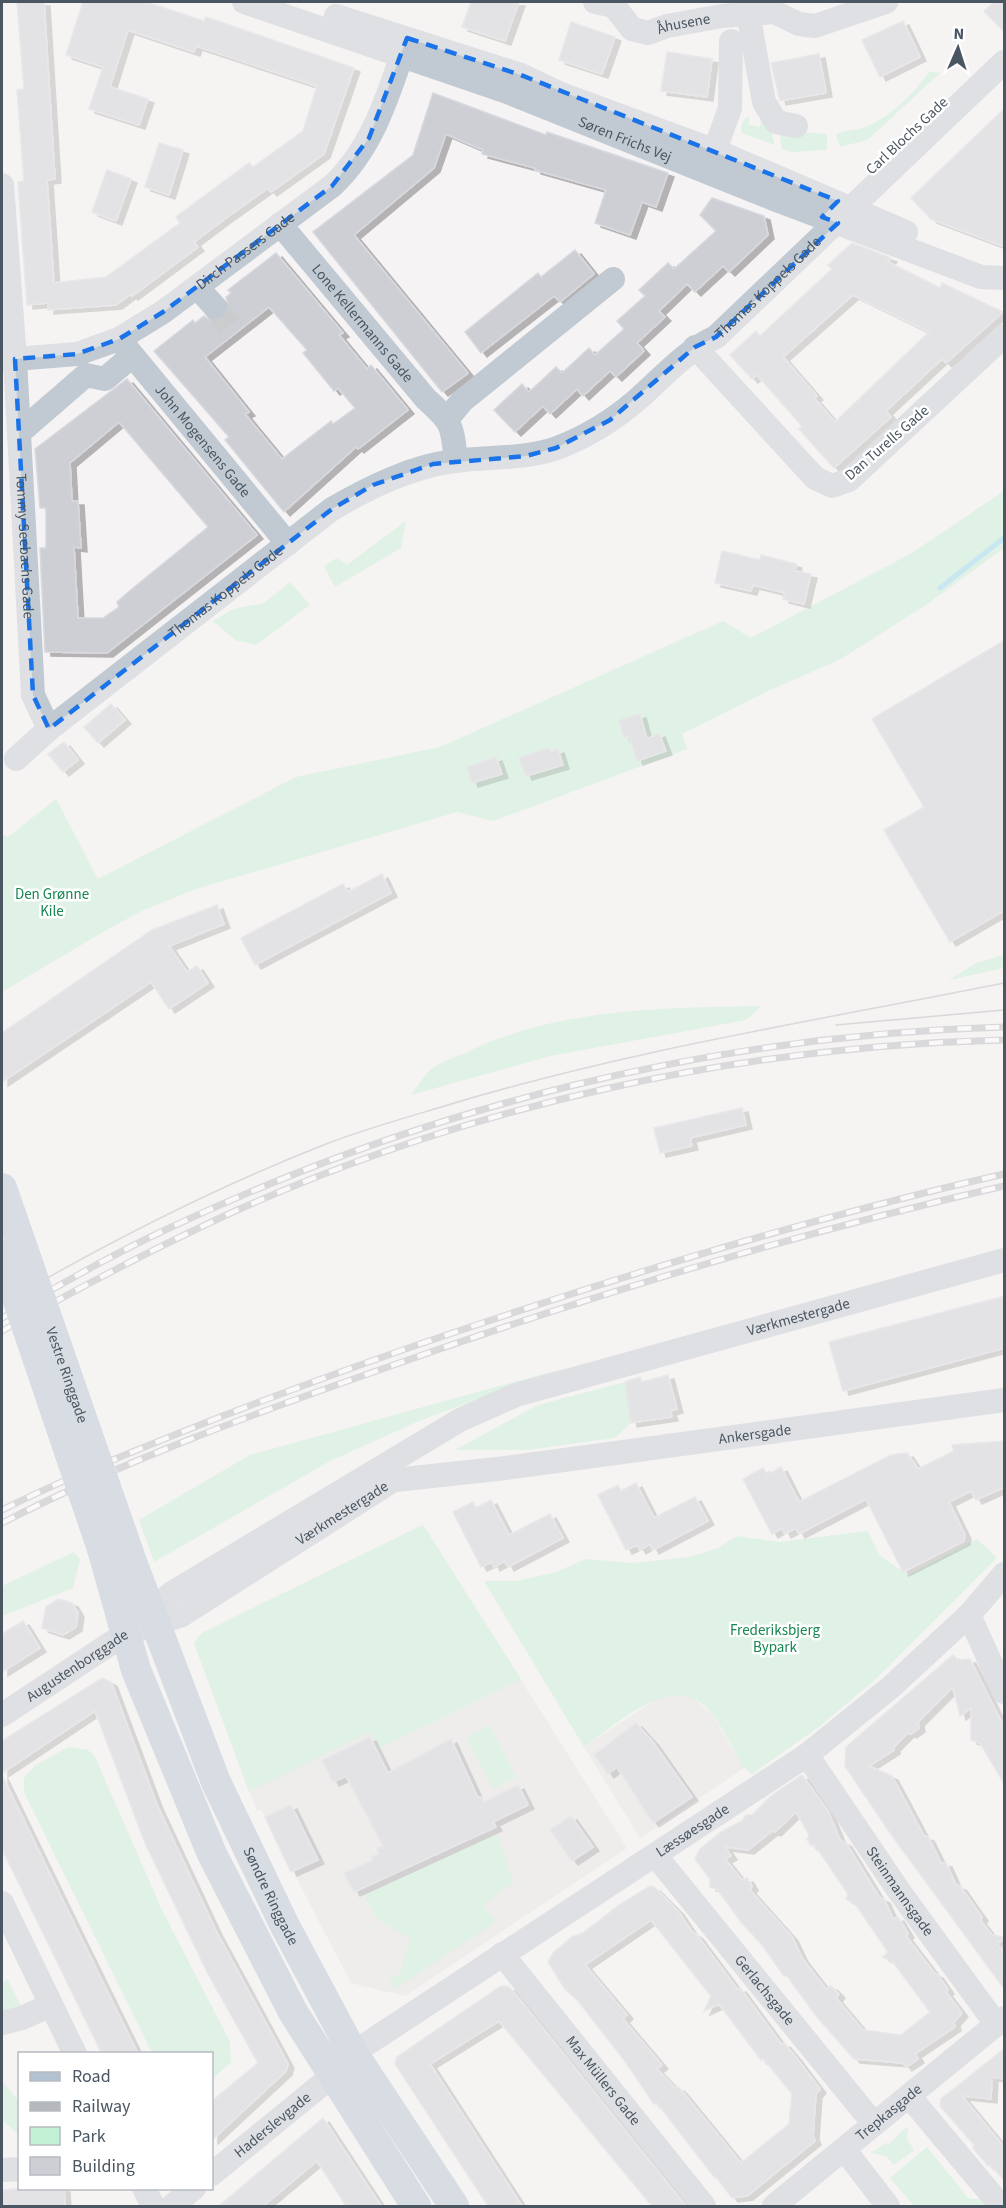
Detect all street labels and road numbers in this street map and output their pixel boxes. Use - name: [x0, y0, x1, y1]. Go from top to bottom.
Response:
- street label: Åhusene: [654, 8, 712, 39]
- street label: Carl Blochs Gade: [861, 92, 953, 180]
- street label: Søren Frichs Vej: [575, 111, 675, 167]
- street label: Dirch Passers Gade: [191, 207, 299, 295]
- street label: Thomas Koppels Gade: [710, 231, 826, 344]
- street label: Lone Kellermanns Gade: [307, 259, 418, 387]
- street label: John Mogensens Gade: [150, 380, 256, 502]
- street label: Dan Turells Gade: [840, 400, 934, 486]
- street label: Tommy Seebachs Gade: [11, 473, 39, 620]
- street label: Thomas Koppels Gade: [164, 541, 287, 643]
- street label: Værkmestergade: [745, 1293, 852, 1341]
- street label: Vestre Ringgade: [41, 1324, 93, 1426]
- street label: Ankersgade: [717, 1419, 792, 1449]
- street label: Værkmestergade: [292, 1476, 392, 1550]
- street label: Augustenborggade: [22, 1624, 132, 1707]
- street label: Læssøesgade: [651, 1798, 733, 1862]
- street label: Steinmannsgade: [861, 1842, 939, 1940]
- street label: Søndre Ringgade: [238, 1843, 304, 1949]
- street label: Gerlachsgade: [730, 1950, 800, 2030]
- street label: Max Müllers Gade: [561, 2031, 646, 2130]
- street label: Trepkasgade: [851, 2079, 926, 2146]
- street label: Haderslevgade: [230, 2087, 315, 2162]

